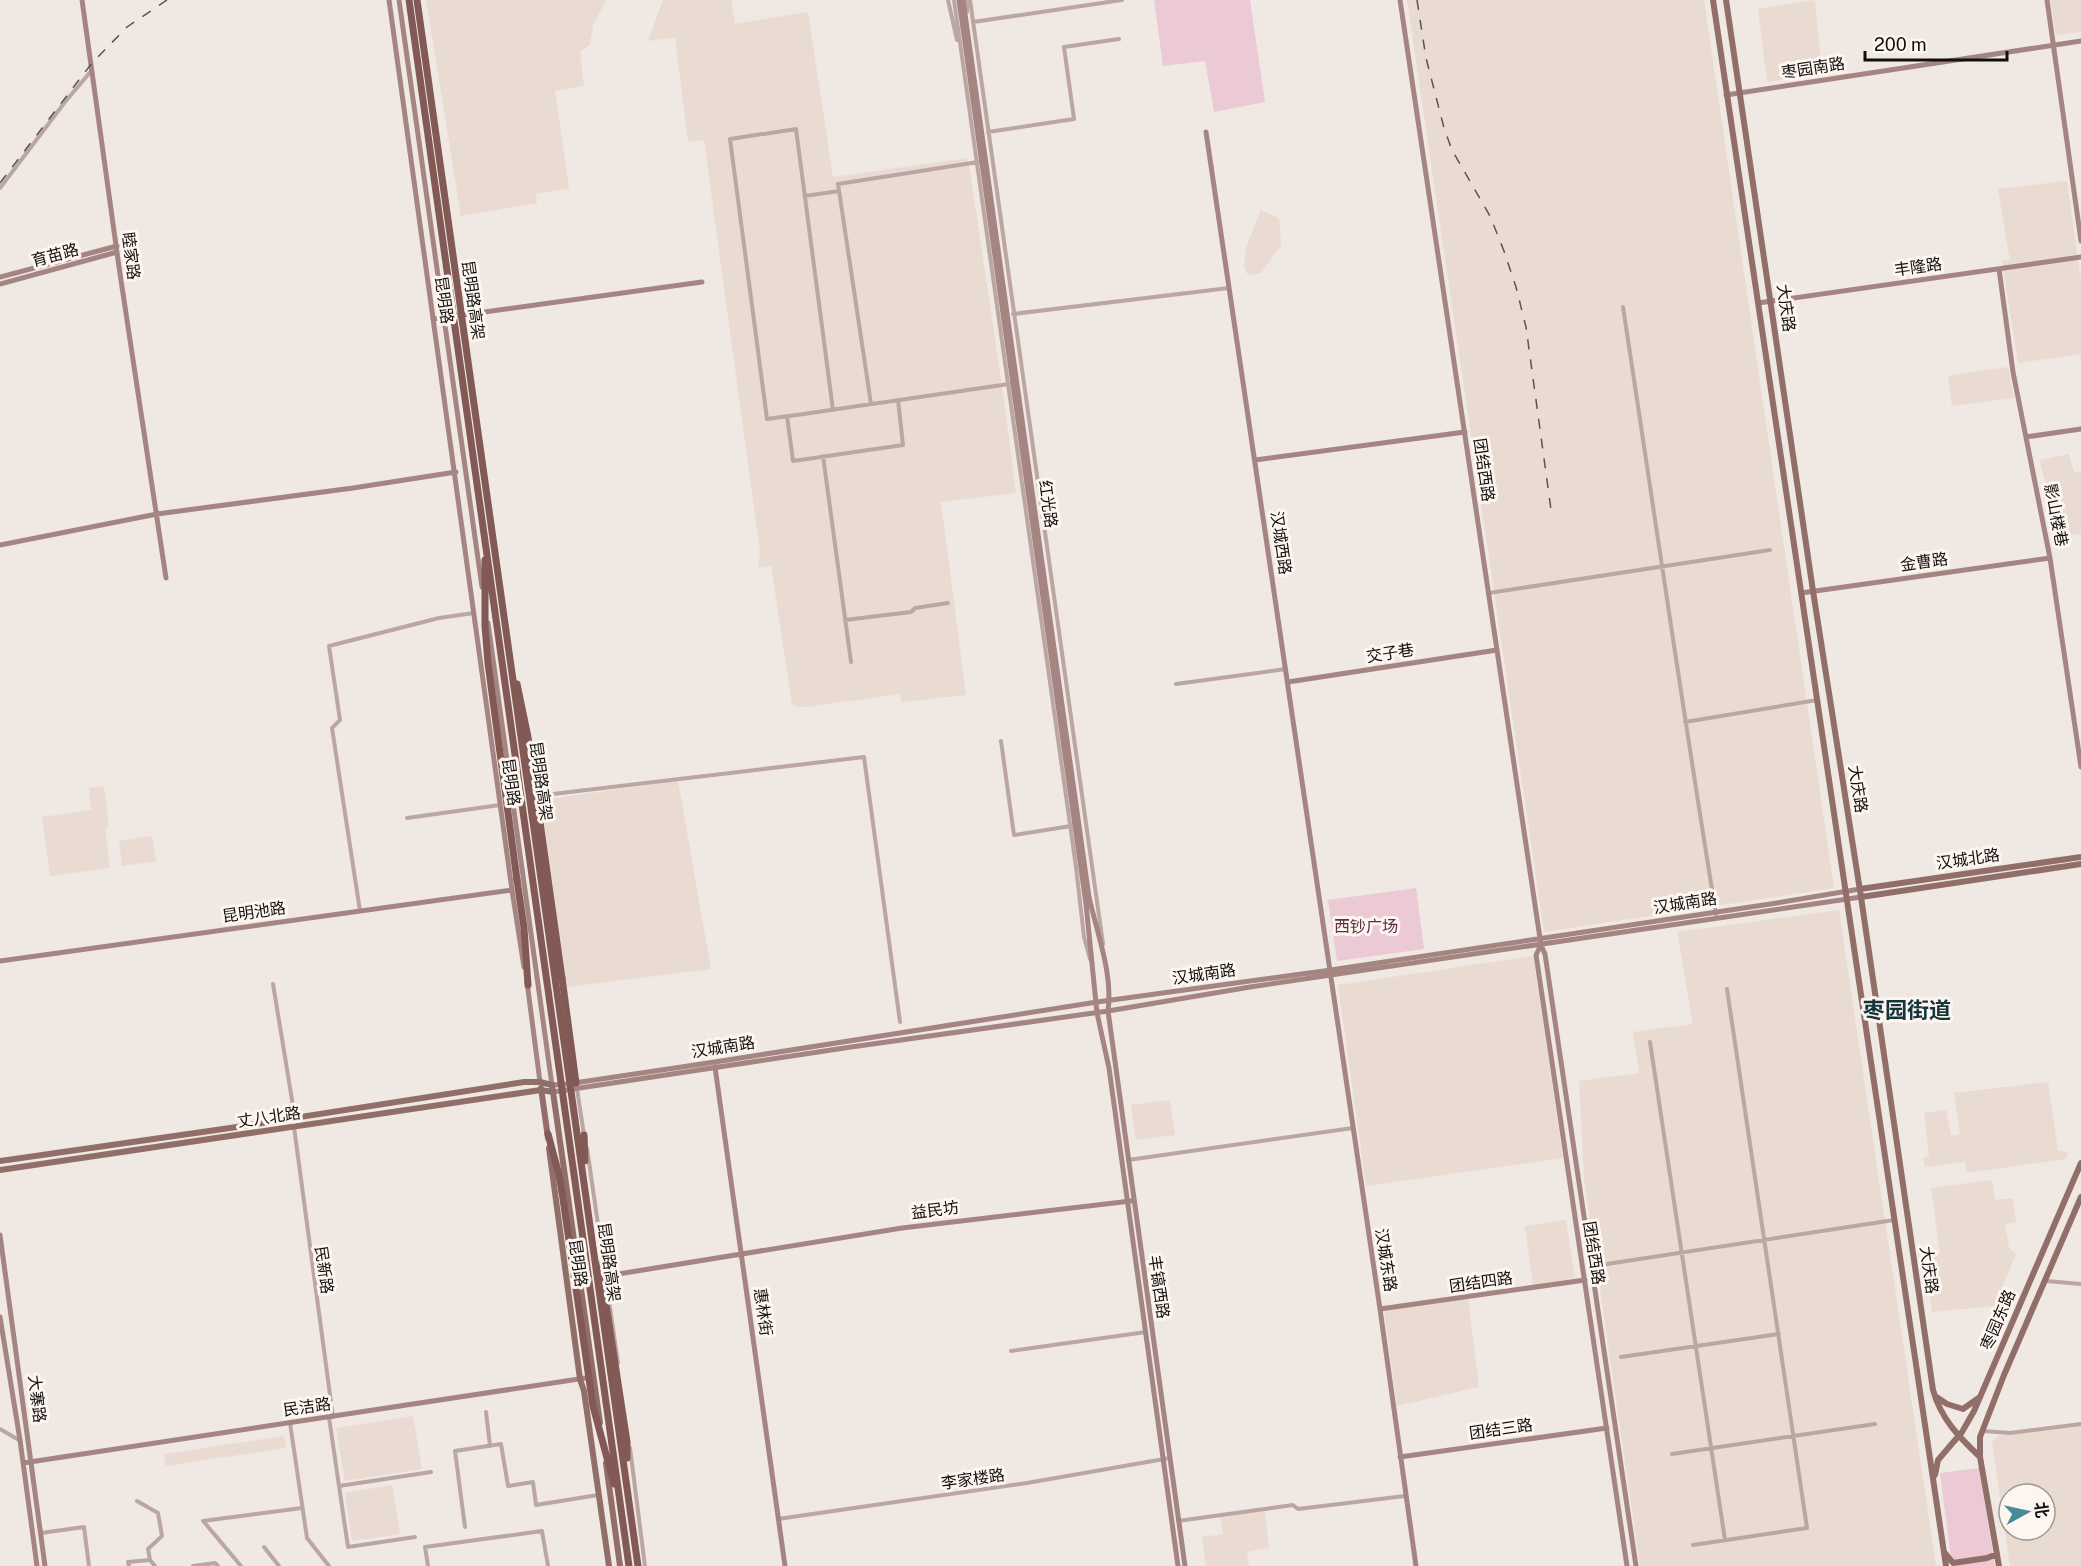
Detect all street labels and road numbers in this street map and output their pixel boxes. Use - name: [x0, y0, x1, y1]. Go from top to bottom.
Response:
- street label: 枣园南路: [1780, 54, 1846, 82]
- street label: 睦家路: [119, 231, 143, 281]
- street label: 育苗路: [29, 240, 81, 270]
- street label: 丰隆路: [1893, 254, 1943, 280]
- street label: 昆明路高架: [458, 259, 488, 341]
- street label: 昆明路: [431, 275, 457, 325]
- street label: 大庆路: [1773, 283, 1799, 333]
- street label: 团结西路: [1470, 437, 1498, 503]
- street label: 红光路: [1035, 479, 1061, 529]
- street label: 影山楼巷: [2041, 482, 2071, 548]
- street label: 汉城西路: [1267, 510, 1295, 576]
- street label: 金曹路: [1899, 549, 1949, 575]
- street label: 交子巷: [1365, 640, 1415, 666]
- street label: 昆明路高架: [526, 740, 556, 822]
- street label: 昆明路: [498, 757, 524, 807]
- street label: 大庆路: [1845, 764, 1871, 814]
- street label: 汉城北路: [1935, 845, 2001, 873]
- street label: 汉城南路: [1652, 889, 1718, 917]
- street label: 昆明池路: [221, 898, 287, 926]
- street label: 汉城南路: [1171, 960, 1237, 988]
- street label: 汉城南路: [690, 1033, 756, 1061]
- street label: 丈八北路: [236, 1103, 302, 1131]
- street label: 益民坊: [910, 1198, 960, 1222]
- street label: 团结西路: [1580, 1220, 1608, 1286]
- street label: 昆明路高架: [594, 1221, 624, 1303]
- street label: 汉城东路: [1372, 1227, 1400, 1293]
- street label: 昆明路: [565, 1238, 591, 1288]
- street label: 民新路: [311, 1245, 337, 1295]
- street label: 大庆路: [1916, 1245, 1942, 1295]
- street label: 丰镐西路: [1145, 1254, 1173, 1320]
- street label: 团结四路: [1448, 1268, 1514, 1296]
- street label: 惠林街: [750, 1287, 776, 1337]
- street label: 枣园东路: [1977, 1287, 2019, 1353]
- street label: 大寨路: [25, 1374, 49, 1424]
- street label: 民洁路: [282, 1394, 332, 1420]
- street label: 团结三路: [1468, 1415, 1534, 1443]
- street label: 李家楼路: [940, 1465, 1006, 1493]

